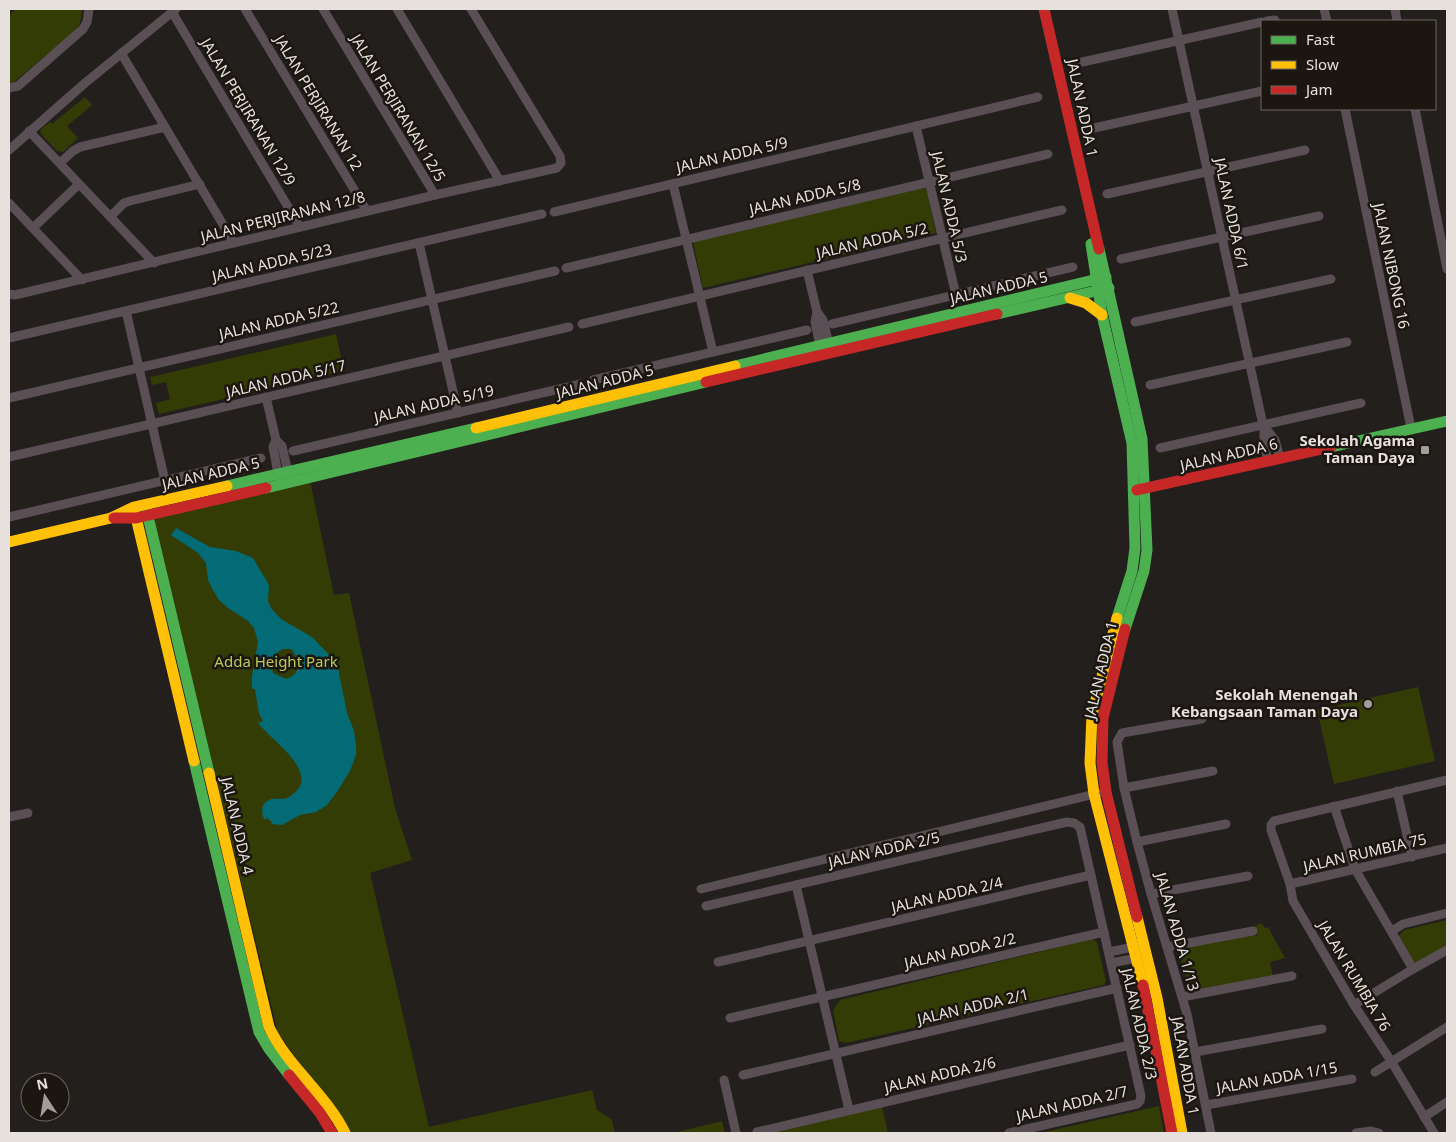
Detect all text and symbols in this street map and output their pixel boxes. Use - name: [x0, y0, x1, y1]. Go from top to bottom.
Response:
- legend: [1261, 20, 1436, 110]
- street label: JALAN PERJIRANAN 12/5: [346, 28, 451, 185]
- street label: JALAN PERJIRANAN 12: [269, 29, 367, 174]
- text: Fast: [1306, 29, 1335, 49]
- street label: JALAN PERJIRANAN 12/9: [196, 32, 301, 189]
- text: Slow: [1306, 54, 1339, 74]
- street label: JALAN ADDA 1: [1062, 55, 1103, 159]
- text: Jam: [1304, 79, 1333, 99]
- street label: JALAN ADDA 5/9: [672, 131, 789, 177]
- street label: JALAN ADDA 5/3: [927, 147, 973, 264]
- street label: JALAN ADDA 6/1: [1210, 154, 1254, 272]
- street label: JALAN ADDA 5/8: [745, 173, 862, 219]
- street label: JALAN PERJIRANAN 12/8: [196, 186, 367, 247]
- street label: JALAN NIBONG 16: [1368, 199, 1415, 330]
- street label: JALAN ADDA 5/2: [812, 217, 929, 263]
- street label: JALAN ADDA 5/23: [208, 239, 334, 286]
- street label: JALAN ADDA 5: [946, 266, 1050, 308]
- street label: JALAN ADDA 5/22: [215, 297, 341, 344]
- street label: JALAN ADDA 5/17: [222, 355, 348, 402]
- street label: JALAN ADDA 5: [552, 359, 656, 403]
- street label: JALAN ADDA 5/19: [370, 380, 496, 427]
- place label: Sekolah Agama Taman Daya: [1300, 430, 1415, 467]
- street label: JALAN ADDA 6: [1176, 433, 1280, 475]
- marker: Sekolah Agama Taman Daya: [1419, 444, 1431, 456]
- street label: JALAN ADDA 5: [158, 452, 262, 494]
- street label: JALAN ADDA 1: [1079, 619, 1121, 723]
- park label: Adda Height Park: [214, 651, 338, 671]
- place label: Sekolah Menengah Kebangsaan Taman Daya: [1171, 684, 1358, 721]
- marker: Sekolah Menengah Kebangsaan Taman Daya: [1362, 698, 1374, 710]
- street label: JALAN ADDA 4: [217, 773, 259, 877]
- street label: JALAN ADDA 2/5: [824, 826, 941, 872]
- street label: JALAN RUMBIA 75: [1299, 828, 1428, 876]
- street label: JALAN ADDA 1/13: [1151, 868, 1204, 993]
- street label: JALAN ADDA 2/4: [887, 871, 1005, 917]
- street label: JALAN RUMBIA 76: [1313, 915, 1396, 1035]
- street label: JALAN ADDA 2/2: [900, 927, 1017, 973]
- street label: JALAN ADDA 2/3: [1117, 964, 1163, 1081]
- street label: JALAN ADDA 2/1: [913, 983, 1030, 1029]
- street label: JALAN ADDA 1: [1167, 1013, 1204, 1117]
- street label: JALAN ADDA 2/6: [880, 1051, 997, 1097]
- street label: JALAN ADDA 1/15: [1213, 1057, 1339, 1098]
- north arrow: [20, 1072, 70, 1122]
- text: N: [35, 1073, 50, 1094]
- street label: JALAN ADDA 2/7: [1012, 1080, 1129, 1126]

